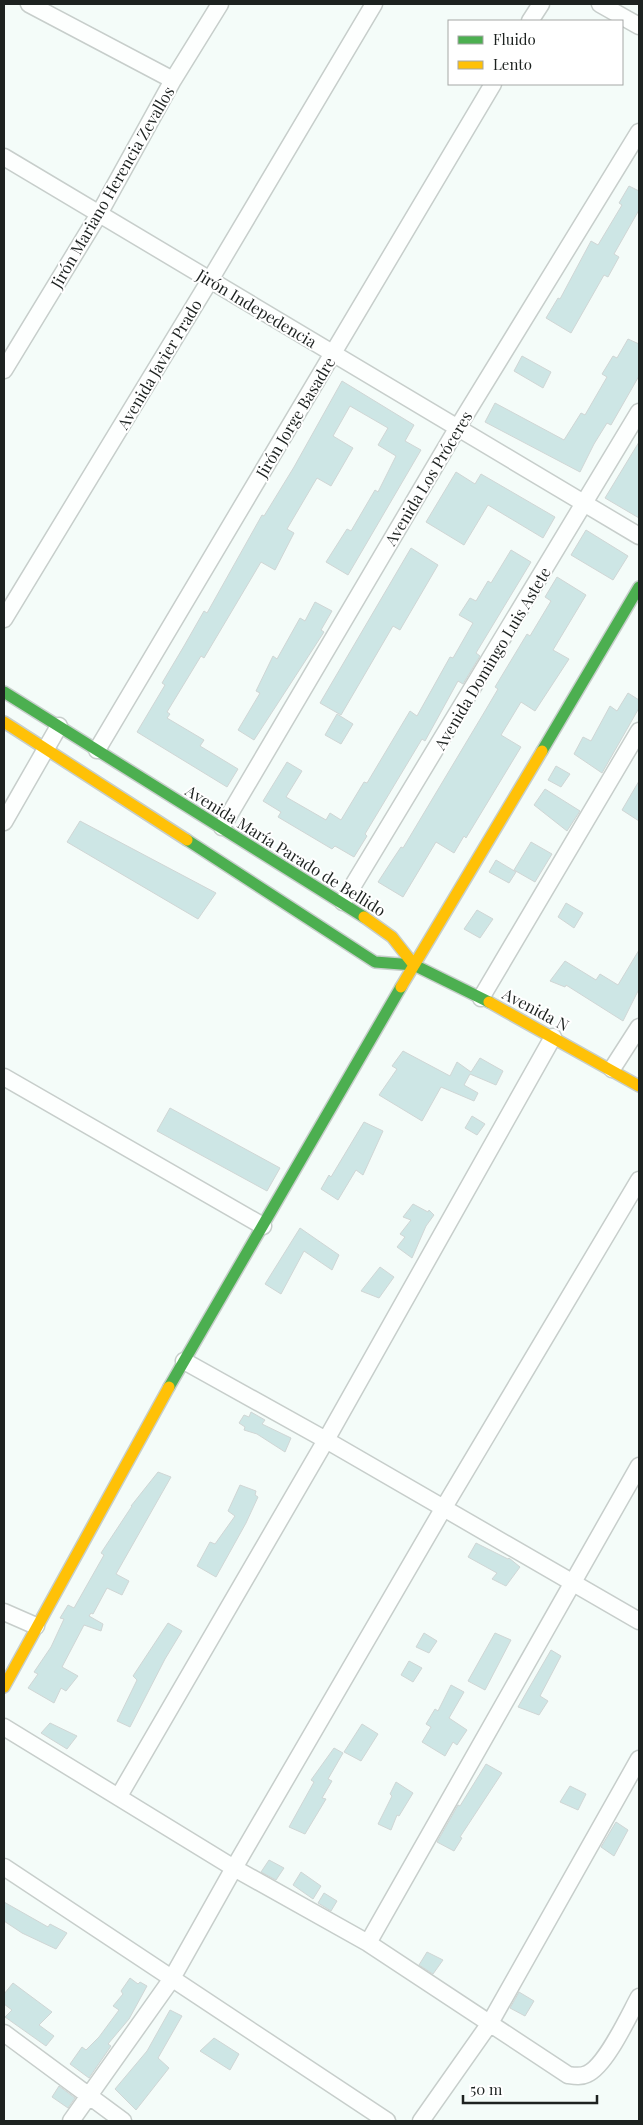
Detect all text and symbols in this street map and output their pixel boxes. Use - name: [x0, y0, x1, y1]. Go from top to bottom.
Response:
- legend: [448, 20, 623, 85]
- text: Fluido: [493, 29, 536, 49]
- text: Lento: [493, 54, 532, 74]
- street label: Jirón Mariano Herencia Zevallos: [45, 82, 178, 292]
- street label: Jirón Indepedencia: [192, 263, 321, 352]
- street label: Avenida Javier Prado: [111, 295, 206, 434]
- street label: Jirón Jorge Basadre: [250, 353, 339, 482]
- street label: Avenida Los Próceres: [379, 407, 476, 550]
- street label: Avenida Domingo Luis Astete: [429, 563, 555, 754]
- street label: Avenida María Parado de Bellido: [181, 779, 390, 921]
- street label: Avenida N: [498, 982, 573, 1035]
- scale bar: [463, 2072, 597, 2104]
- text: 50 m: [470, 2079, 503, 2099]

